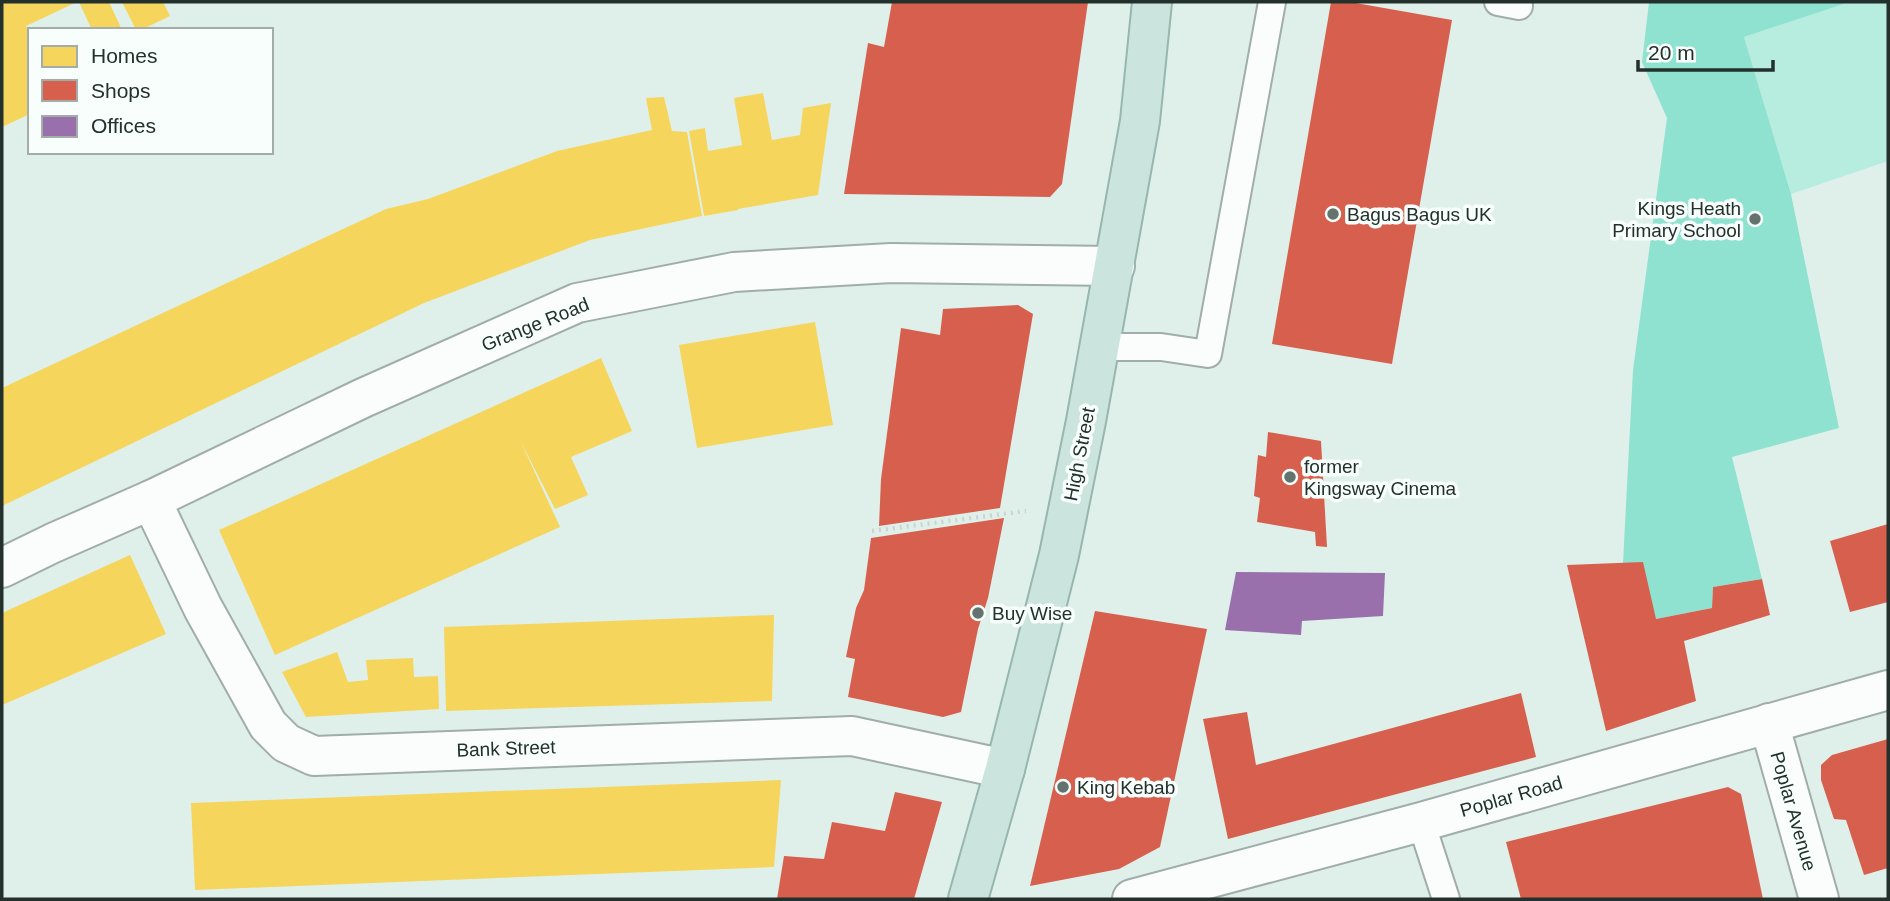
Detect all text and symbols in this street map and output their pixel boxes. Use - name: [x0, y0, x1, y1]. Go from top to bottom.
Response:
- legend: [28, 28, 273, 154]
- scale bar: [1638, 28, 1773, 72]
- text: 20 m: [1648, 41, 1695, 64]
- text: Homes: [91, 44, 158, 67]
- text: Shops: [91, 79, 151, 102]
- text: Offices: [91, 114, 156, 137]
- place label: Kings Heath Primary School: [1612, 198, 1741, 241]
- place label: Bagus Bagus UK: [1347, 204, 1492, 225]
- marker: Bagus Bagus UK: [1325, 206, 1341, 222]
- marker: Kings Heath Primary School: [1747, 211, 1763, 227]
- street label: Grange Road: [478, 293, 592, 356]
- street label: High Street: [1060, 405, 1099, 503]
- place label: former Kingsway Cinema: [1304, 456, 1456, 499]
- marker: former Kingsway Cinema: [1282, 469, 1298, 485]
- place label: Buy Wise: [992, 603, 1072, 624]
- marker: Buy Wise: [970, 605, 986, 621]
- street label: Bank Street: [456, 736, 557, 761]
- street label: Poplar Avenue: [1766, 749, 1821, 873]
- street label: Poplar Road: [1457, 772, 1565, 821]
- place label: King Kebab: [1077, 777, 1175, 798]
- marker: King Kebab: [1055, 779, 1071, 795]

